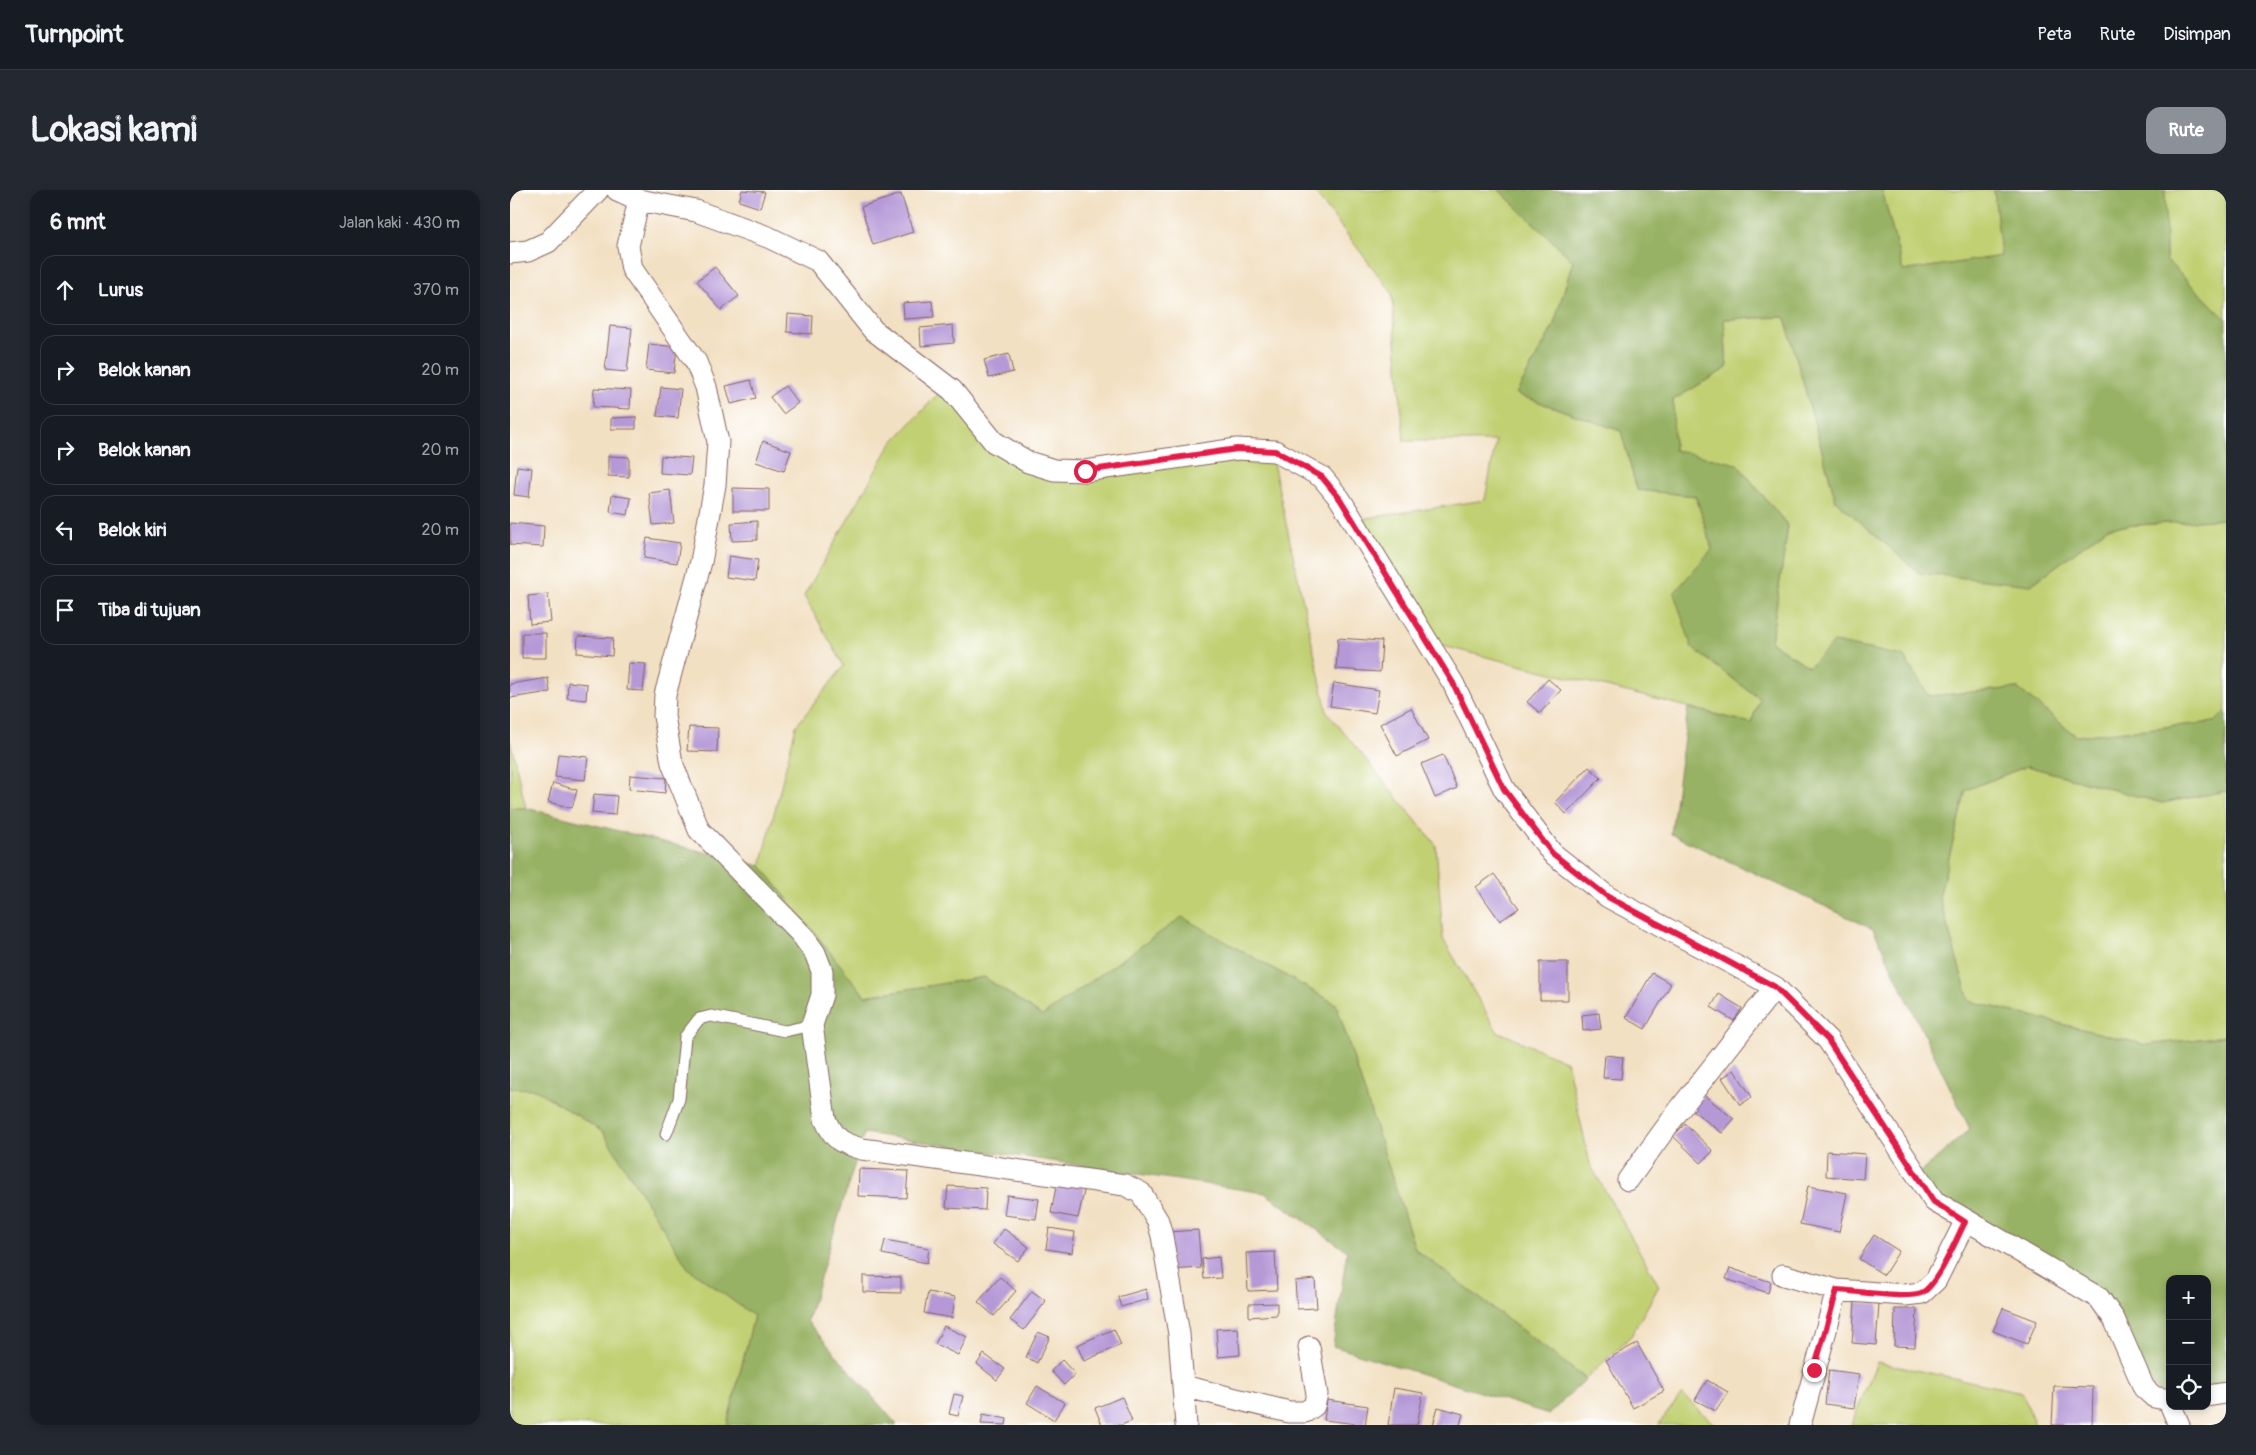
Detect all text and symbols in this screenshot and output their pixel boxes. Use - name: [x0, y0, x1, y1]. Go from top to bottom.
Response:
- text: Turnpoint: [25, 20, 123, 49]
- text: Peta: [2037, 23, 2072, 46]
- text: Rute: [2100, 23, 2135, 46]
- text: Disimpan: [2163, 23, 2231, 46]
- button: Rute: [2146, 107, 2226, 154]
- text: Lokasi kami: [30, 108, 197, 152]
- text: 6 mnt: [50, 209, 106, 236]
- text: Jalan kaki · 430 m: [339, 213, 460, 233]
- icon: ahead: [51, 276, 79, 304]
- text: Lurus: [98, 278, 143, 302]
- text: 370 m: [413, 280, 459, 300]
- icon: right: [51, 356, 79, 384]
- text: Belok kanan: [98, 358, 191, 382]
- text: 20 m: [421, 360, 459, 380]
- icon: right: [51, 436, 79, 464]
- text: Belok kanan: [98, 438, 191, 462]
- text: 20 m: [421, 440, 459, 460]
- route start: [1074, 460, 1097, 483]
- icon: left: [51, 516, 79, 544]
- text: Belok kiri: [98, 518, 166, 542]
- text: 20 m: [421, 520, 459, 540]
- icon: arrive: [51, 596, 79, 624]
- text: Tiba di tujuan: [98, 598, 201, 622]
- map controls: [2166, 1275, 2211, 1410]
- button: +: [2166, 1275, 2211, 1320]
- button: −: [2166, 1320, 2211, 1365]
- route end: [1803, 1359, 1826, 1382]
- button: locate: [2166, 1365, 2211, 1410]

